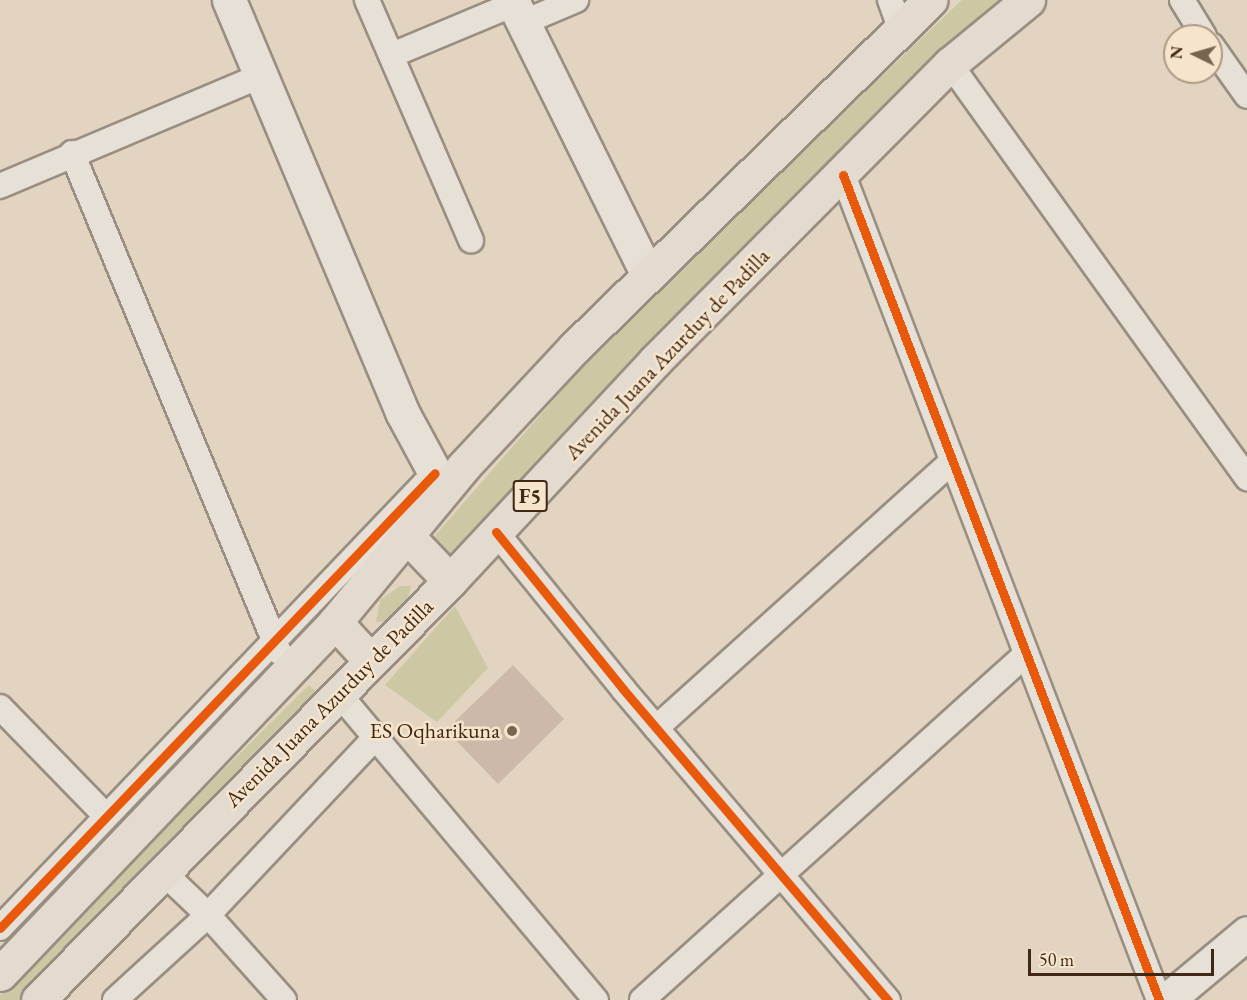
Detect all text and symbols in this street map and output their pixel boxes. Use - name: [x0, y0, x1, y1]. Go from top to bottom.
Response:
- north arrow: [1163, 24, 1223, 84]
- text: N: [1166, 45, 1188, 60]
- street label: Avenida Juana Azurduy de Padilla: [559, 243, 775, 465]
- road number: F5: [512, 478, 548, 514]
- street label: Avenida Juana Azurduy de Padilla: [219, 593, 439, 813]
- place label: ES Oqharikuna: [370, 718, 500, 744]
- marker: ES Oqharikuna: [505, 724, 519, 738]
- scale bar: [1031, 937, 1217, 975]
- text: 50 m: [1039, 948, 1074, 971]

